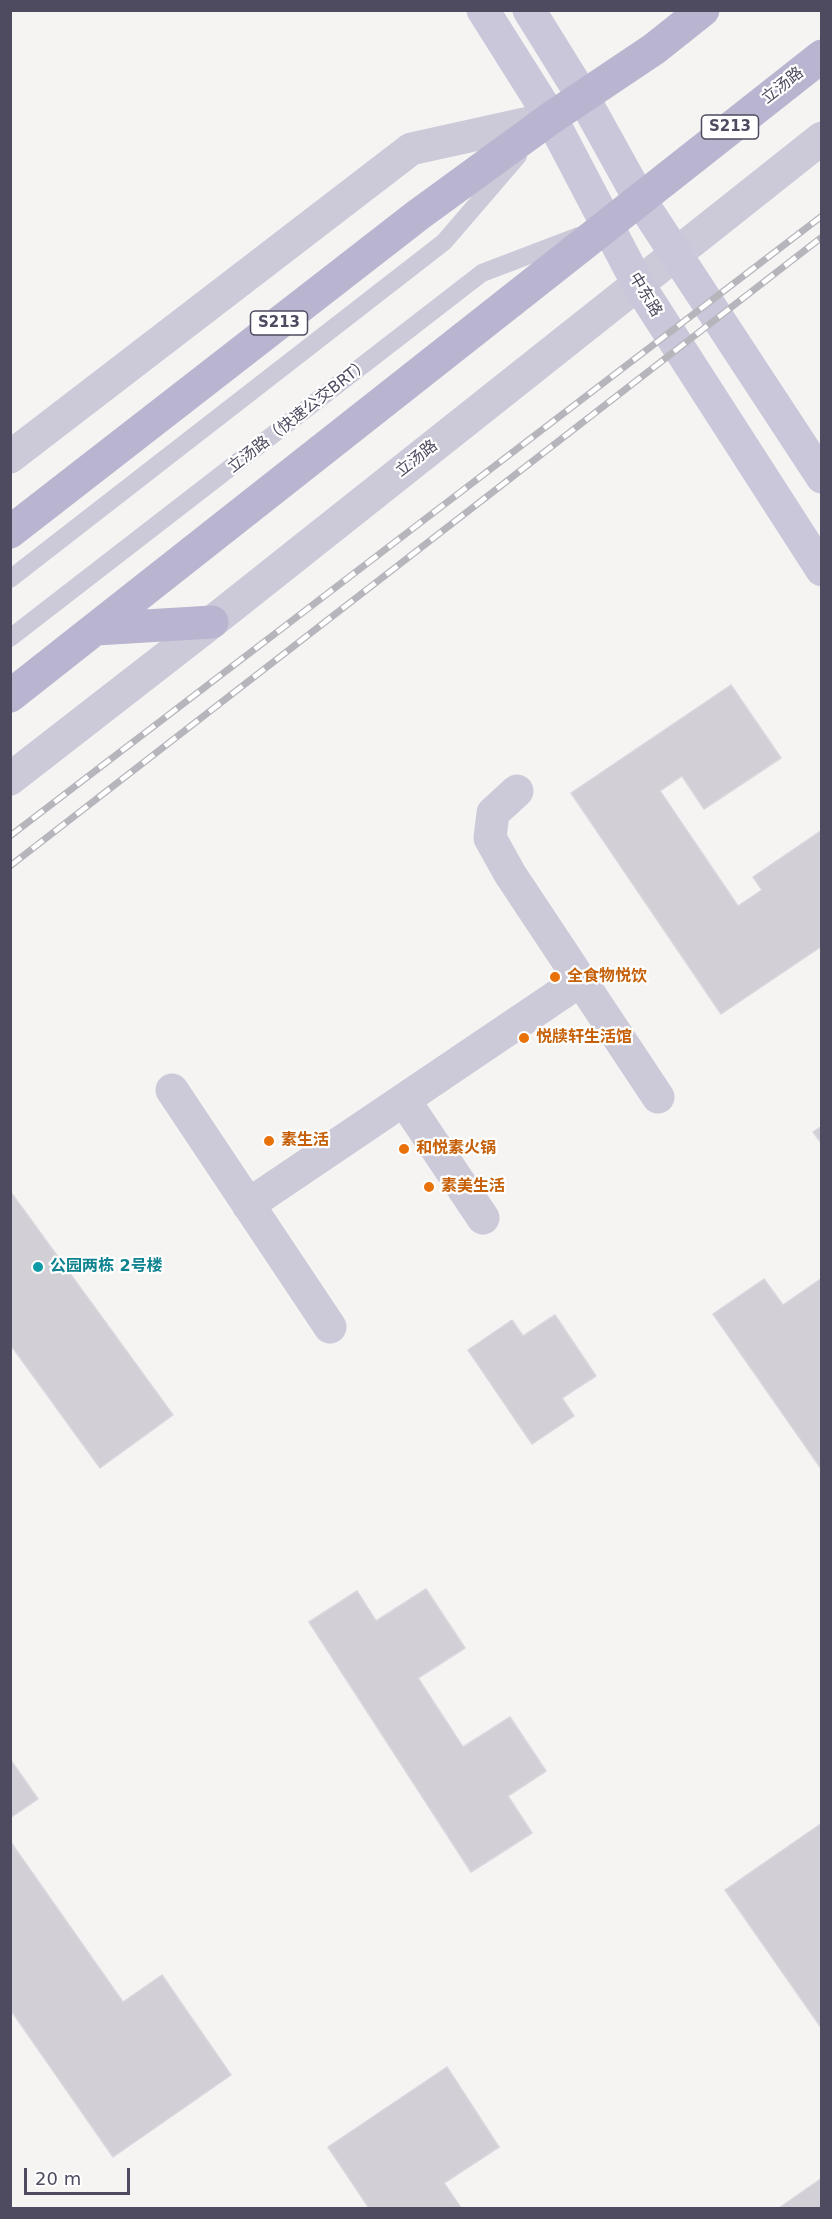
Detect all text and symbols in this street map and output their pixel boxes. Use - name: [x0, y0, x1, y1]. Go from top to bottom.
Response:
- street label: 立汤路: [758, 64, 808, 108]
- road number: S213: [702, 115, 758, 139]
- street label: 中东路: [624, 269, 666, 321]
- road number: S213: [250, 311, 308, 335]
- street label: 立汤路（快速公交BRT）: [224, 355, 374, 477]
- street label: 立汤路: [392, 437, 442, 481]
- place label: 全食物悦饮: [567, 967, 647, 987]
- marker: 全食物悦饮: [548, 970, 562, 984]
- place label: 悦牍轩生活馆: [536, 1028, 632, 1048]
- marker: 悦牍轩生活馆: [517, 1031, 531, 1045]
- place label: 素生活: [281, 1131, 329, 1151]
- marker: 素生活: [262, 1134, 276, 1148]
- place label: 和悦素火锅: [416, 1139, 496, 1159]
- marker: 和悦素火锅: [397, 1142, 411, 1156]
- place label: 素美生活: [441, 1177, 505, 1197]
- marker: 素美生活: [422, 1180, 436, 1194]
- place label: 公园两栋 2号楼: [50, 1257, 163, 1277]
- marker: 公园两栋 2号楼: [31, 1260, 45, 1274]
- scale bar: [27, 2156, 134, 2194]
- text: 20 m: [35, 2168, 81, 2189]

